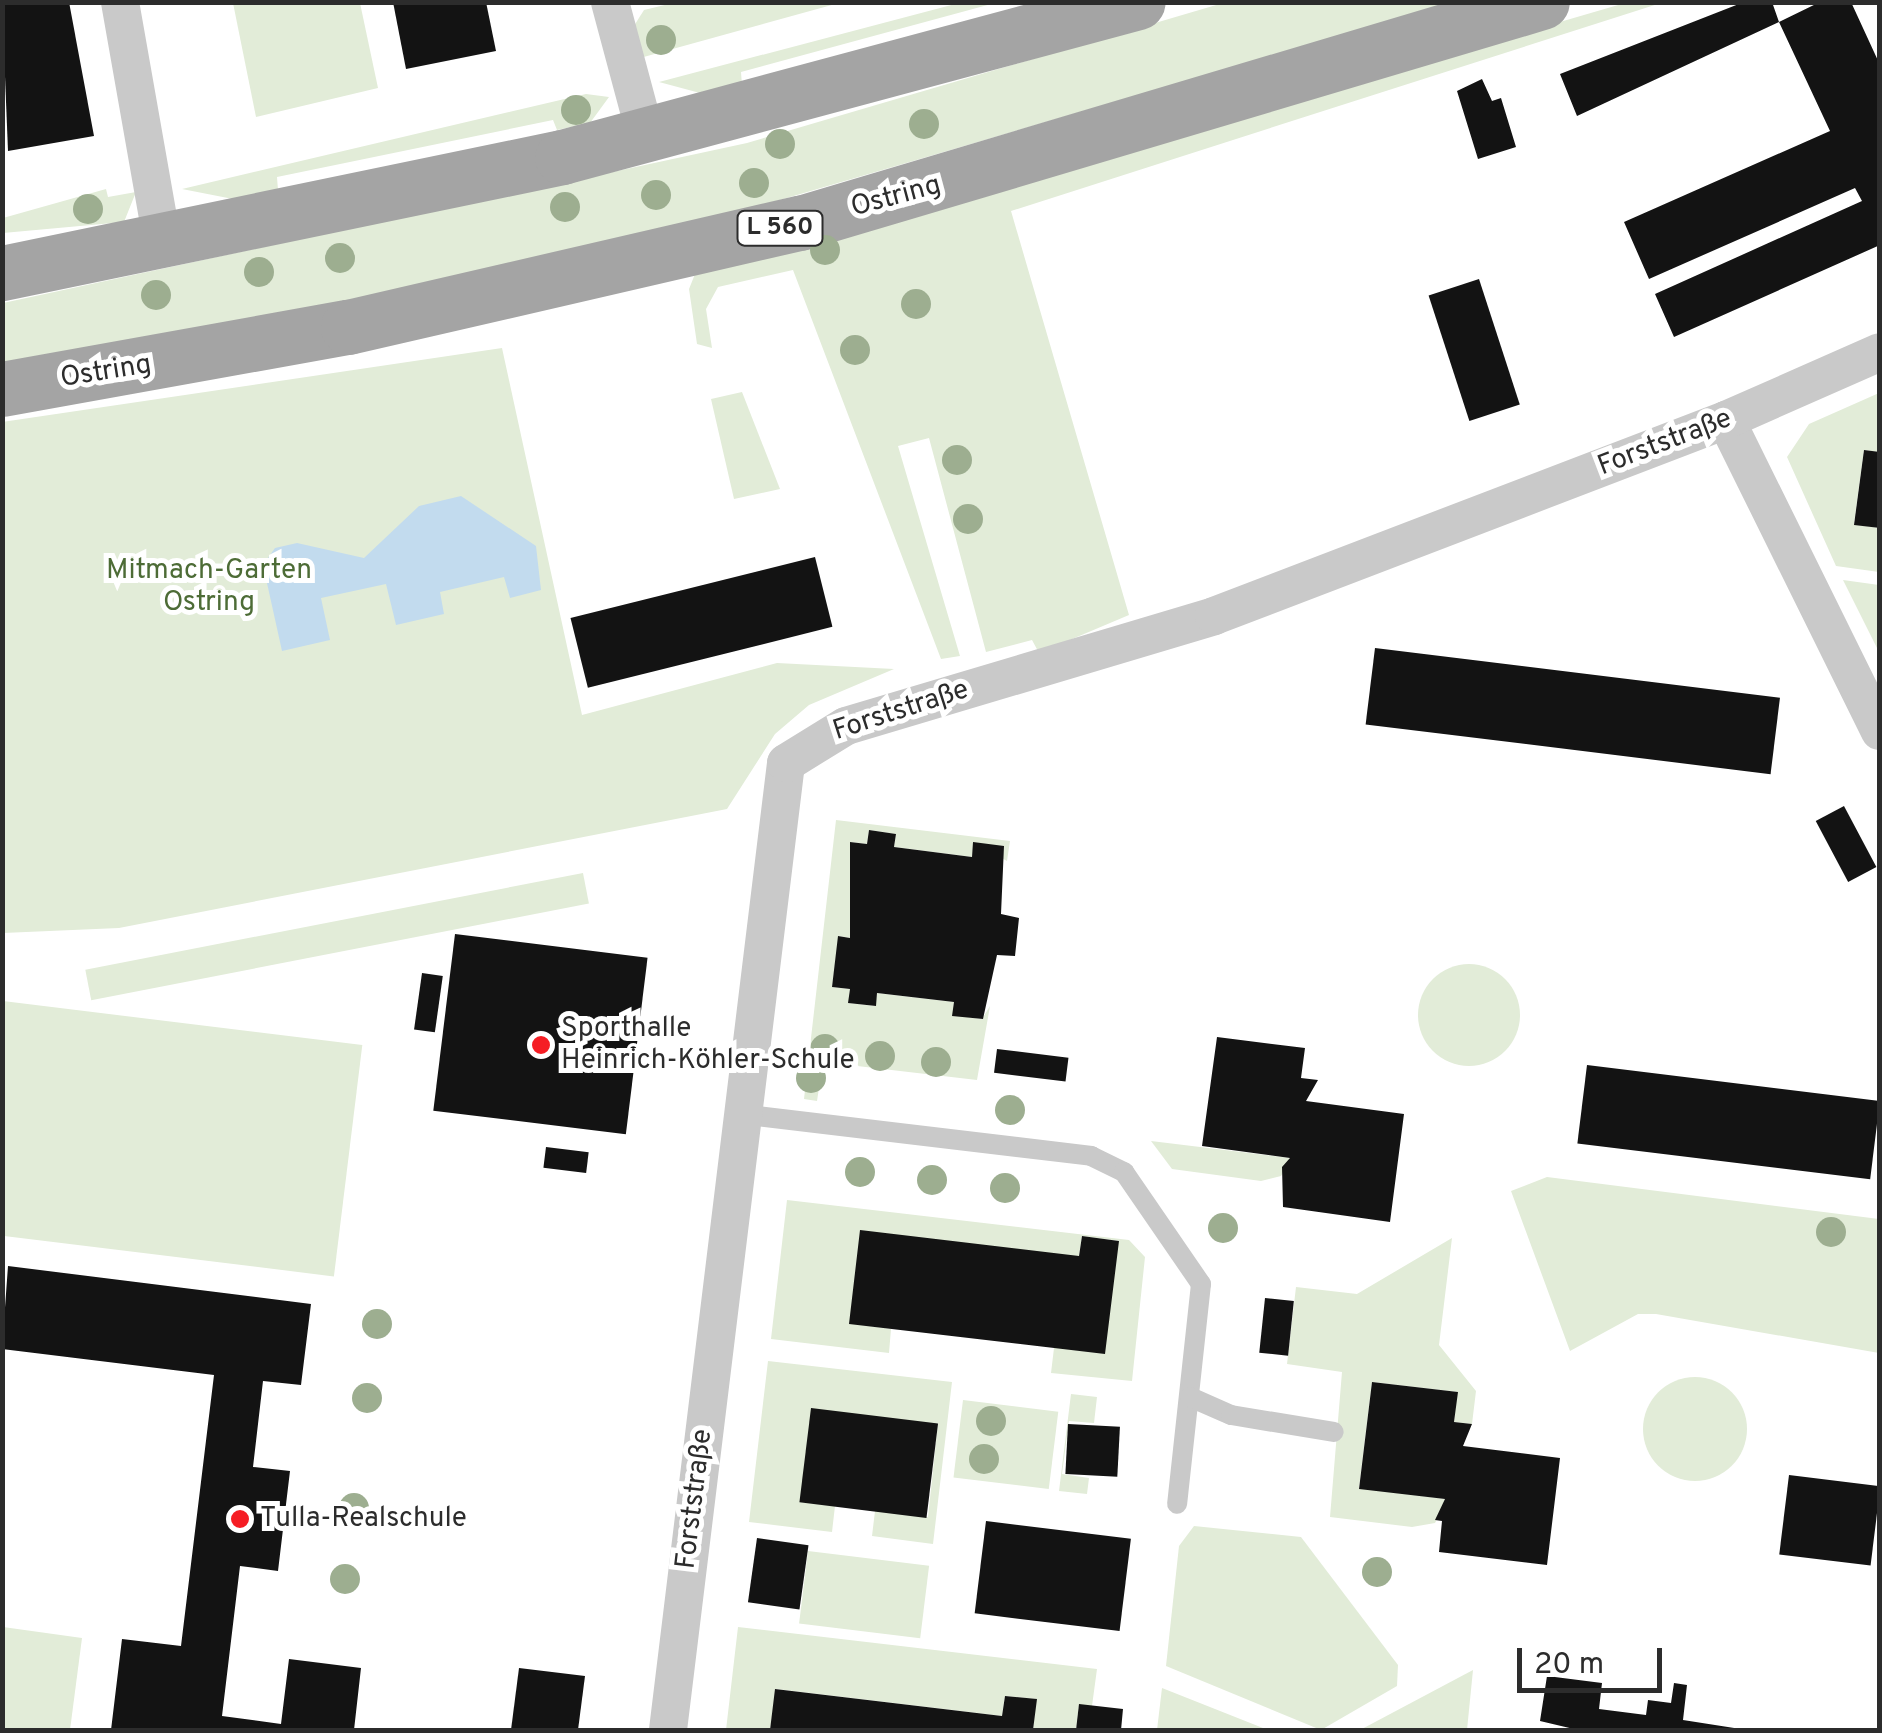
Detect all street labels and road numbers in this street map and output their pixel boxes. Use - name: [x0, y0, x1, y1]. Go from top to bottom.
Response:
- street label: Ostring: [847, 169, 945, 225]
- road number: L 560: [735, 208, 825, 248]
- street label: Ostring: [58, 348, 154, 396]
- street label: Forststraße: [1593, 402, 1737, 484]
- street label: Forststraße: [829, 673, 973, 749]
- street label: Forststraße: [670, 1427, 720, 1571]

